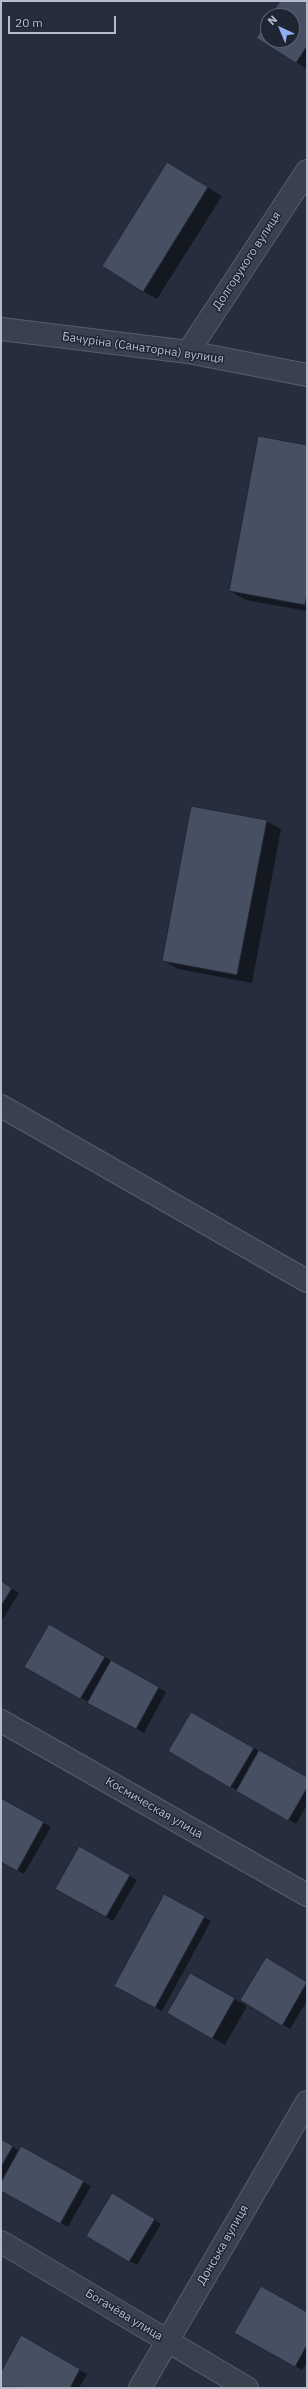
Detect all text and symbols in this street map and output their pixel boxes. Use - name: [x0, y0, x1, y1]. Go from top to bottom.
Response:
- scale bar: [10, 8, 118, 34]
- north arrow: [260, 8, 300, 48]
- text: N: [265, 12, 280, 28]
- text: 20 m: [15, 15, 43, 30]
- street label: Долгорукого вулиця: [210, 209, 284, 313]
- street label: Бачуріна (Санаторна) вулиця: [61, 330, 225, 366]
- street label: Космическая улица: [103, 1774, 205, 1842]
- street label: Донська вулиця: [194, 2202, 252, 2288]
- street label: Богачёва улица: [83, 2286, 165, 2344]

